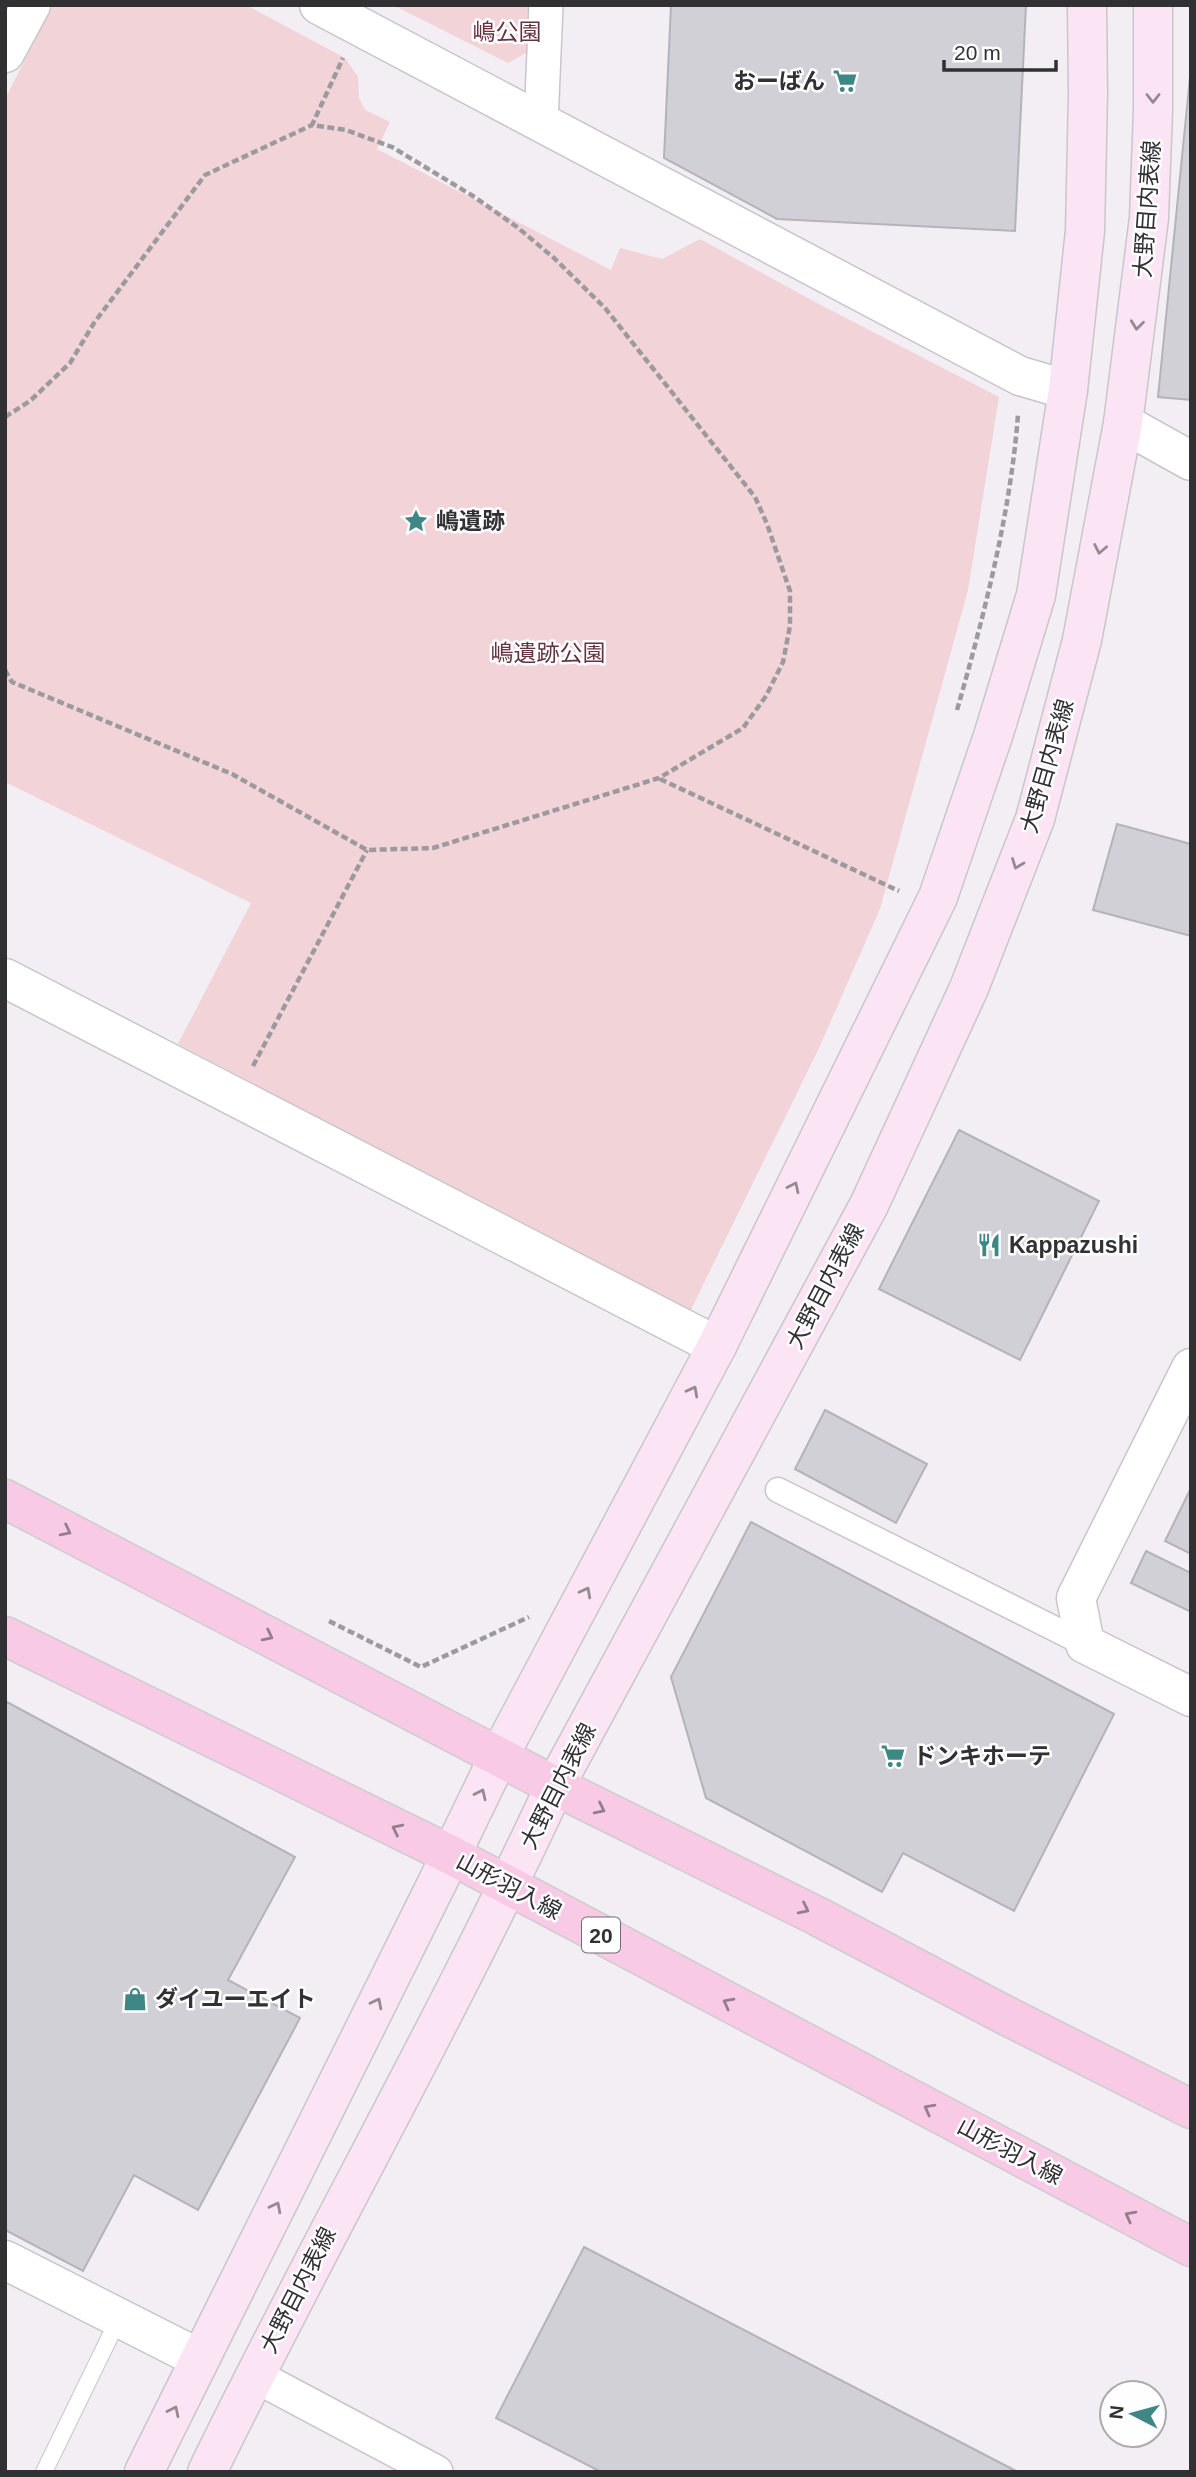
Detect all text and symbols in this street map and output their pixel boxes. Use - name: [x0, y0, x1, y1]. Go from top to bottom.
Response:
- park label: 嶋公園: [473, 19, 542, 45]
- scale bar: [944, 28, 1056, 72]
- text: 20 m: [954, 41, 1001, 64]
- supermarket icon: おーばん: [831, 67, 859, 95]
- place label: おーばん: [733, 68, 825, 94]
- one-way arrow: [1145, 93, 1161, 104]
- street label: 大野目内表線: [1129, 139, 1165, 279]
- one-way arrow: [1129, 319, 1144, 331]
- place icon: 嶋遺跡: [402, 507, 430, 535]
- place label: 嶋遺跡: [436, 508, 505, 534]
- one-way arrow: [1093, 543, 1108, 555]
- park label: 嶋遺跡公園: [491, 640, 606, 666]
- street label: 大野目内表線: [1015, 696, 1079, 836]
- one-way arrow: [1012, 857, 1026, 869]
- one-way arrow: [785, 1182, 799, 1195]
- street label: 大野目内表線: [781, 1219, 869, 1353]
- restaurant icon: Kappazushi: [975, 1231, 1003, 1259]
- place label: Kappazushi: [1009, 1232, 1138, 1258]
- one-way arrow: [685, 1386, 698, 1399]
- one-way arrow: [59, 1522, 71, 1536]
- one-way arrow: [578, 1587, 591, 1599]
- one-way arrow: [261, 1627, 273, 1641]
- street label: 大野目内表線: [515, 1719, 601, 1853]
- supermarket icon: ドンキホーテ: [879, 1742, 907, 1770]
- place label: ドンキホーテ: [913, 1743, 1051, 1769]
- one-way arrow: [472, 1789, 486, 1801]
- one-way arrow: [593, 1800, 605, 1814]
- one-way arrow: [392, 1823, 404, 1837]
- street label: 山形羽入線: [452, 1848, 566, 1924]
- one-way arrow: [797, 1901, 809, 1915]
- road number: 20: [582, 1918, 620, 1952]
- shop icon: ダイユーエイト: [121, 1985, 149, 2013]
- place label: ダイユーエイト: [155, 1986, 316, 2012]
- one-way arrow: [723, 1997, 735, 2011]
- one-way arrow: [369, 1998, 383, 2011]
- one-way arrow: [924, 2104, 937, 2117]
- street label: 山形羽入線: [953, 2113, 1067, 2189]
- one-way arrow: [267, 2202, 281, 2214]
- one-way arrow: [1125, 2210, 1138, 2224]
- street label: 大野目内表線: [255, 2223, 341, 2357]
- north arrow: [1098, 2379, 1168, 2449]
- text: N: [1105, 2404, 1128, 2420]
- one-way arrow: [166, 2406, 180, 2418]

